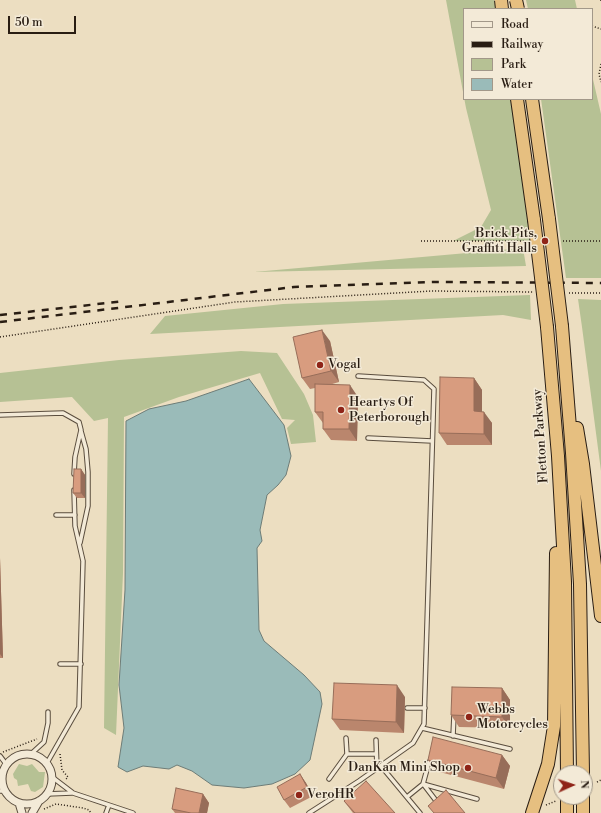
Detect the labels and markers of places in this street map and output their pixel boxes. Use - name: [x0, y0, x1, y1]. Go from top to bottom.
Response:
- place label: Brick Pits, Graffiti Halls: [462, 226, 537, 257]
- marker: Brick Pits, Graffiti Halls: [540, 236, 550, 246]
- place label: Vogal: [328, 357, 361, 373]
- marker: Vogal: [315, 360, 325, 370]
- place label: Heartys Of Peterborough: [349, 395, 430, 426]
- marker: Heartys Of Peterborough: [336, 405, 346, 415]
- place label: Webbs Motorcycles: [477, 702, 548, 733]
- marker: Webbs Motorcycles: [464, 712, 474, 722]
- place label: DanKan Mini Shop: [348, 760, 460, 776]
- marker: DanKan Mini Shop: [463, 763, 473, 773]
- place label: VeroHR: [307, 787, 354, 803]
- marker: VeroHR: [294, 790, 304, 800]

